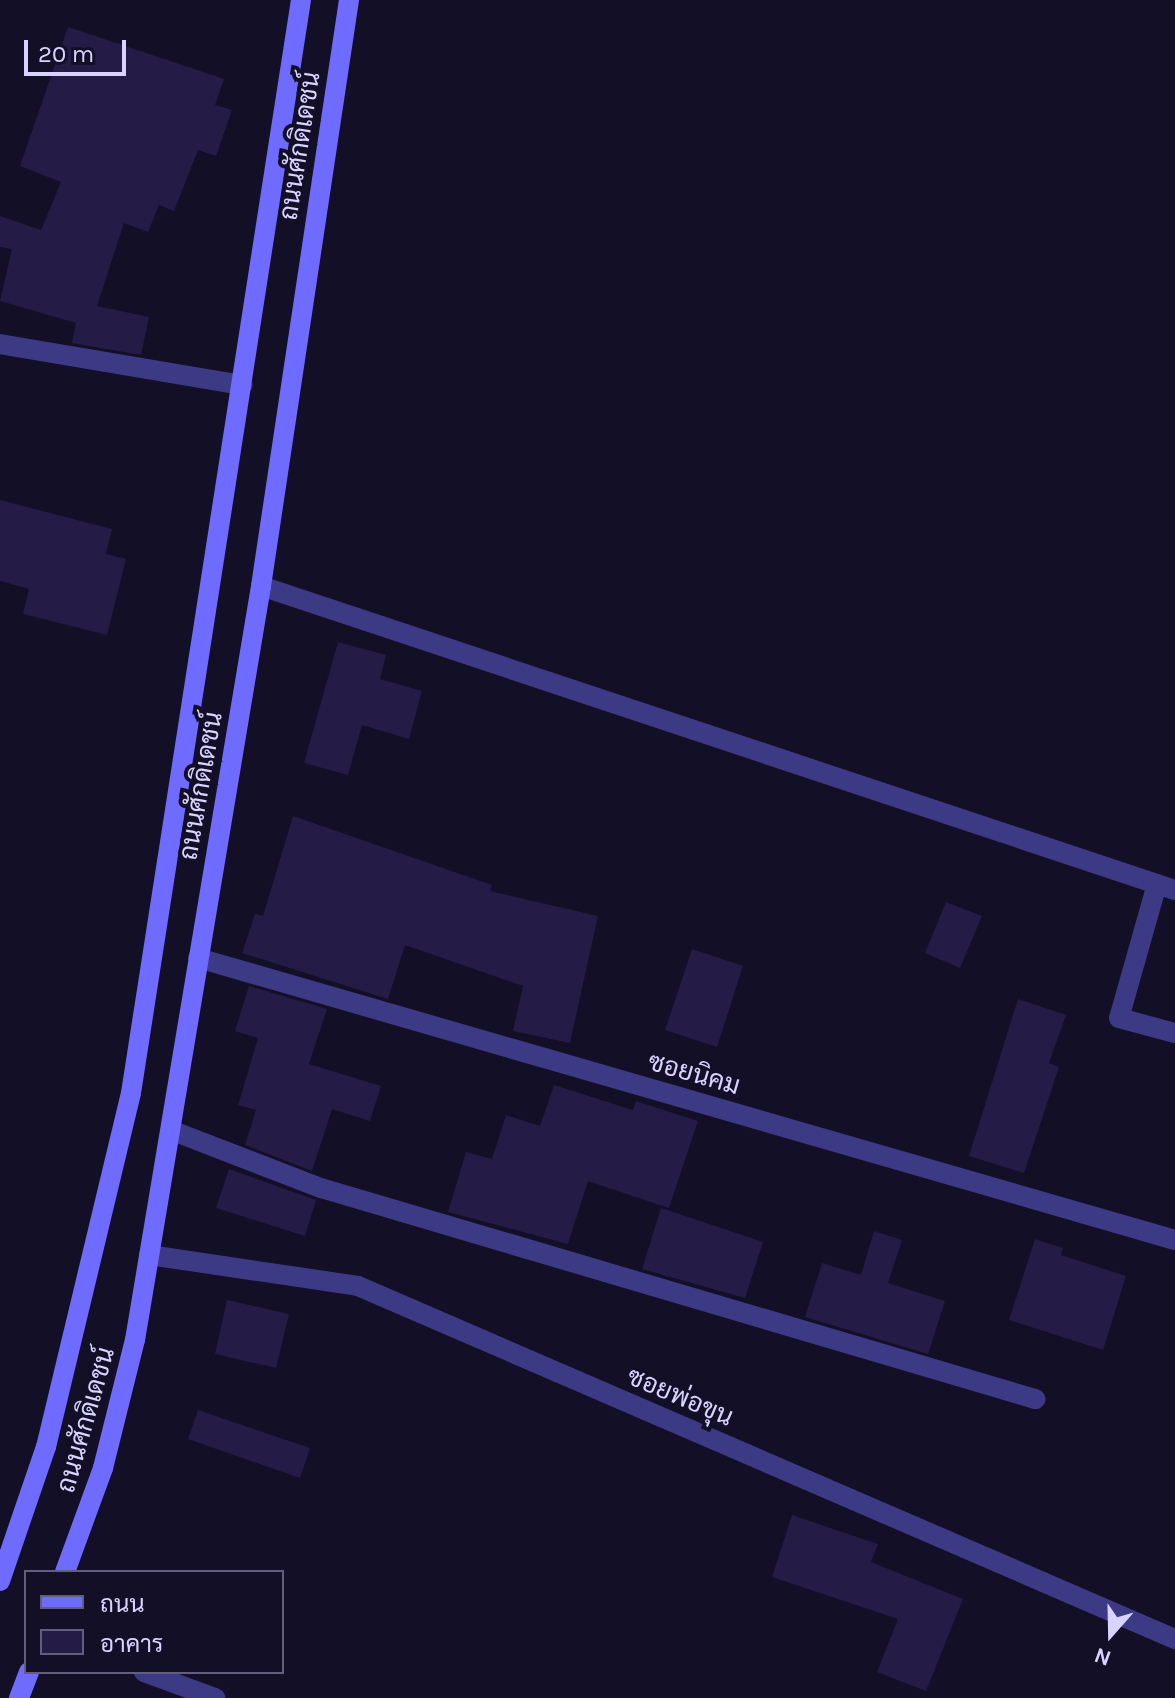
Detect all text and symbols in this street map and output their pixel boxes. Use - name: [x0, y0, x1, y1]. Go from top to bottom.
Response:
- scale bar: [28, 24, 130, 74]
- text: 20 m: [38, 40, 94, 68]
- street label: ถนนศักดิเดชน์: [273, 69, 327, 223]
- street label: ถนนศักดิเดชน์: [173, 709, 229, 863]
- street label: ซอยนิคม: [644, 1046, 744, 1102]
- street label: ถนนศักดิเดชน์: [50, 1344, 122, 1496]
- street label: ซอยพ่อขุน: [622, 1361, 738, 1433]
- legend: [24, 1570, 284, 1674]
- text: ถนน: [100, 1590, 145, 1618]
- north arrow: [1071, 1594, 1151, 1674]
- text: อาคาร: [100, 1630, 163, 1658]
- text: N: [1091, 1642, 1115, 1671]

